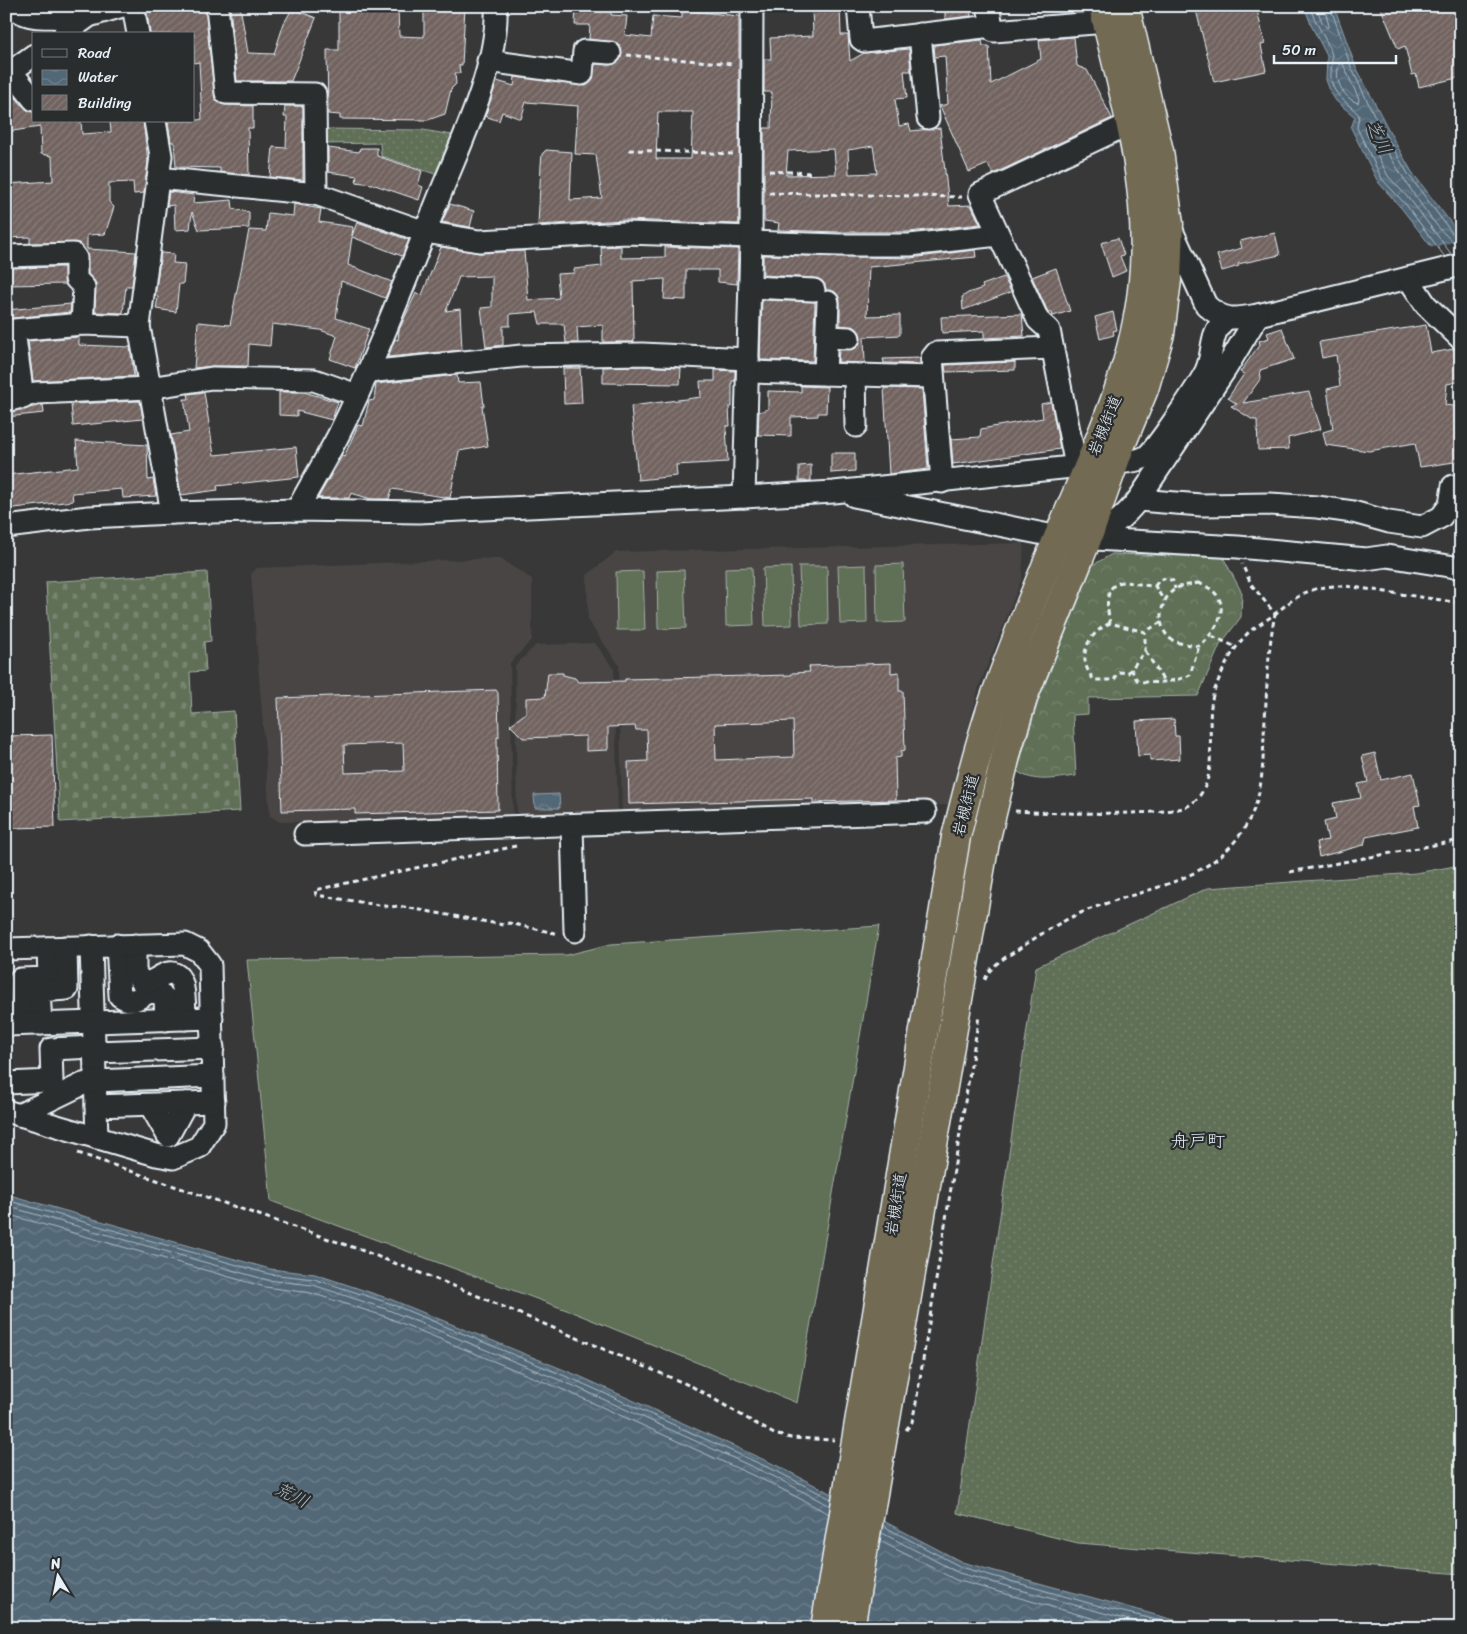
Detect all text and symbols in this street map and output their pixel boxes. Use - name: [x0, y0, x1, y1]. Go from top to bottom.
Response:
- legend: [32, 32, 195, 122]
- scale bar: [1274, 32, 1397, 64]
- text: 50 m: [1282, 37, 1317, 63]
- text: Road: [78, 40, 111, 66]
- text: Water: [78, 64, 118, 90]
- text: Building: [78, 90, 132, 116]
- water label: 芝川: [1357, 114, 1401, 160]
- street label: 岩槻街道: [1079, 390, 1130, 460]
- street label: 岩槻街道: [944, 771, 987, 840]
- district label: 舟戸町: [1171, 1125, 1225, 1157]
- street label: 岩槻街道: [876, 1170, 915, 1238]
- water label: 荒川: [269, 1473, 315, 1517]
- text: N: [48, 1550, 63, 1577]
- north arrow: [32, 1552, 82, 1602]

